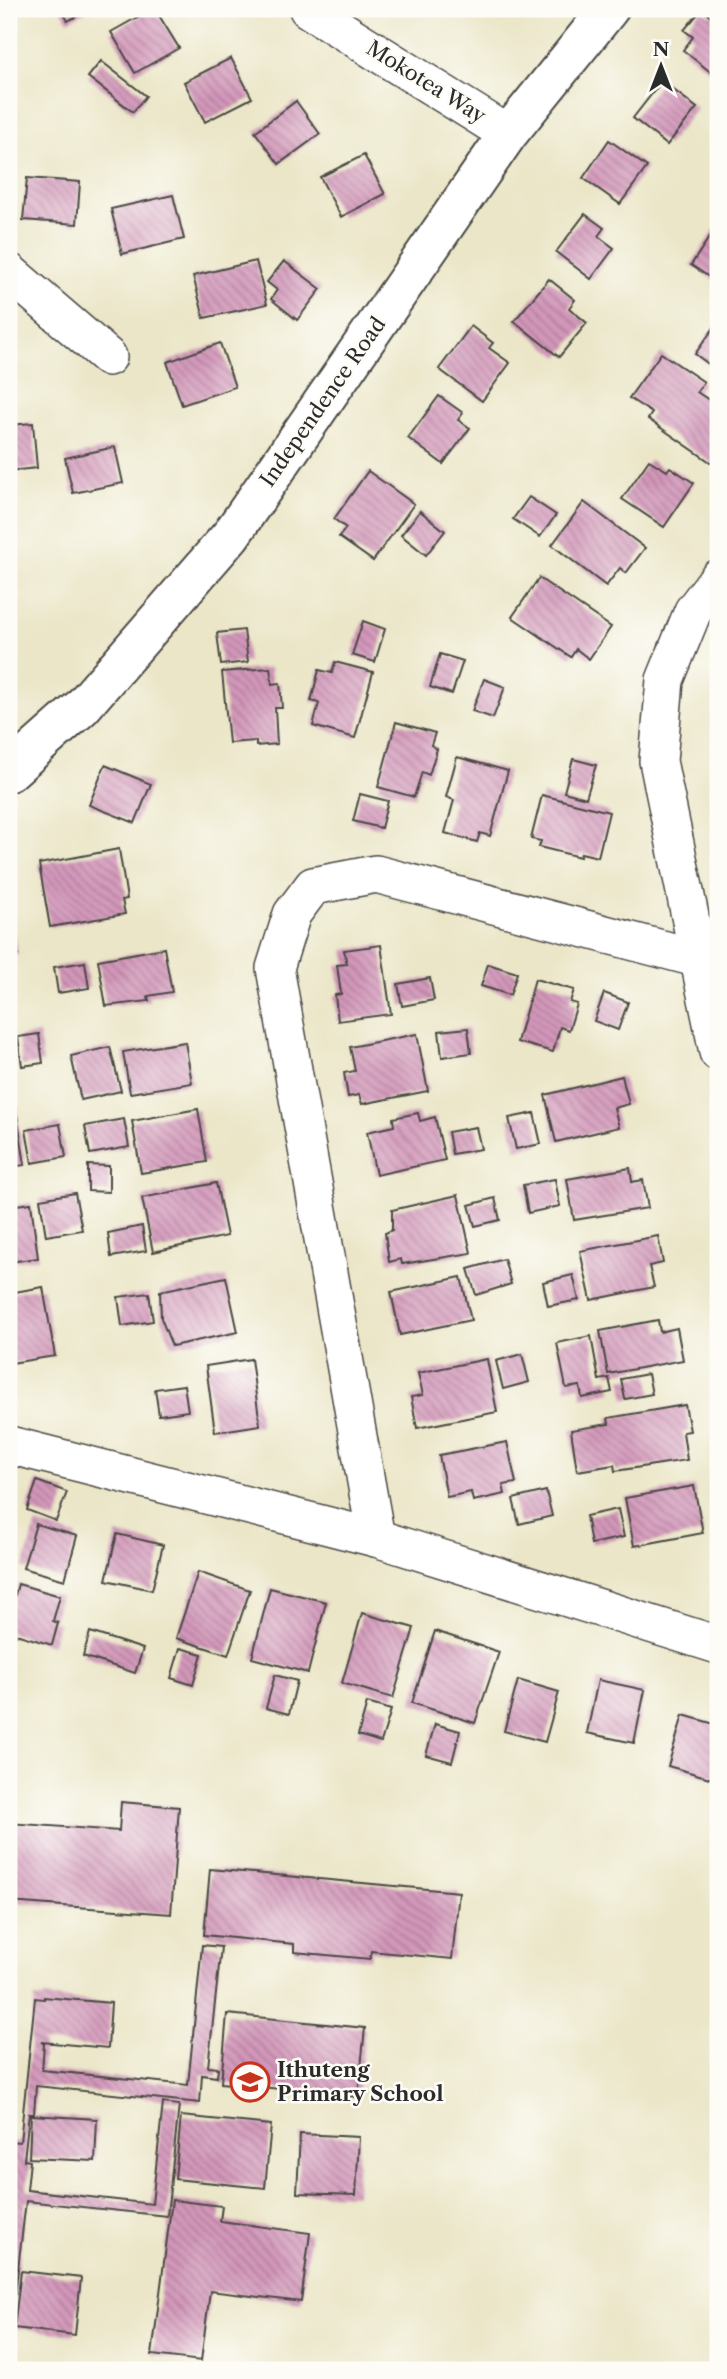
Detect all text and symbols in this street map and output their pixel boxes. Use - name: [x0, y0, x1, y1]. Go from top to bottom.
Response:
- north arrow: [626, 32, 696, 102]
- street label: Mokotea Way: [362, 35, 491, 128]
- text: N: [653, 38, 669, 61]
- street label: Independence Road: [255, 312, 391, 491]
- place label: Ithuteng Primary School: [277, 2057, 444, 2106]
- school or university icon: Ithuteng Primary School: [229, 2061, 271, 2103]

